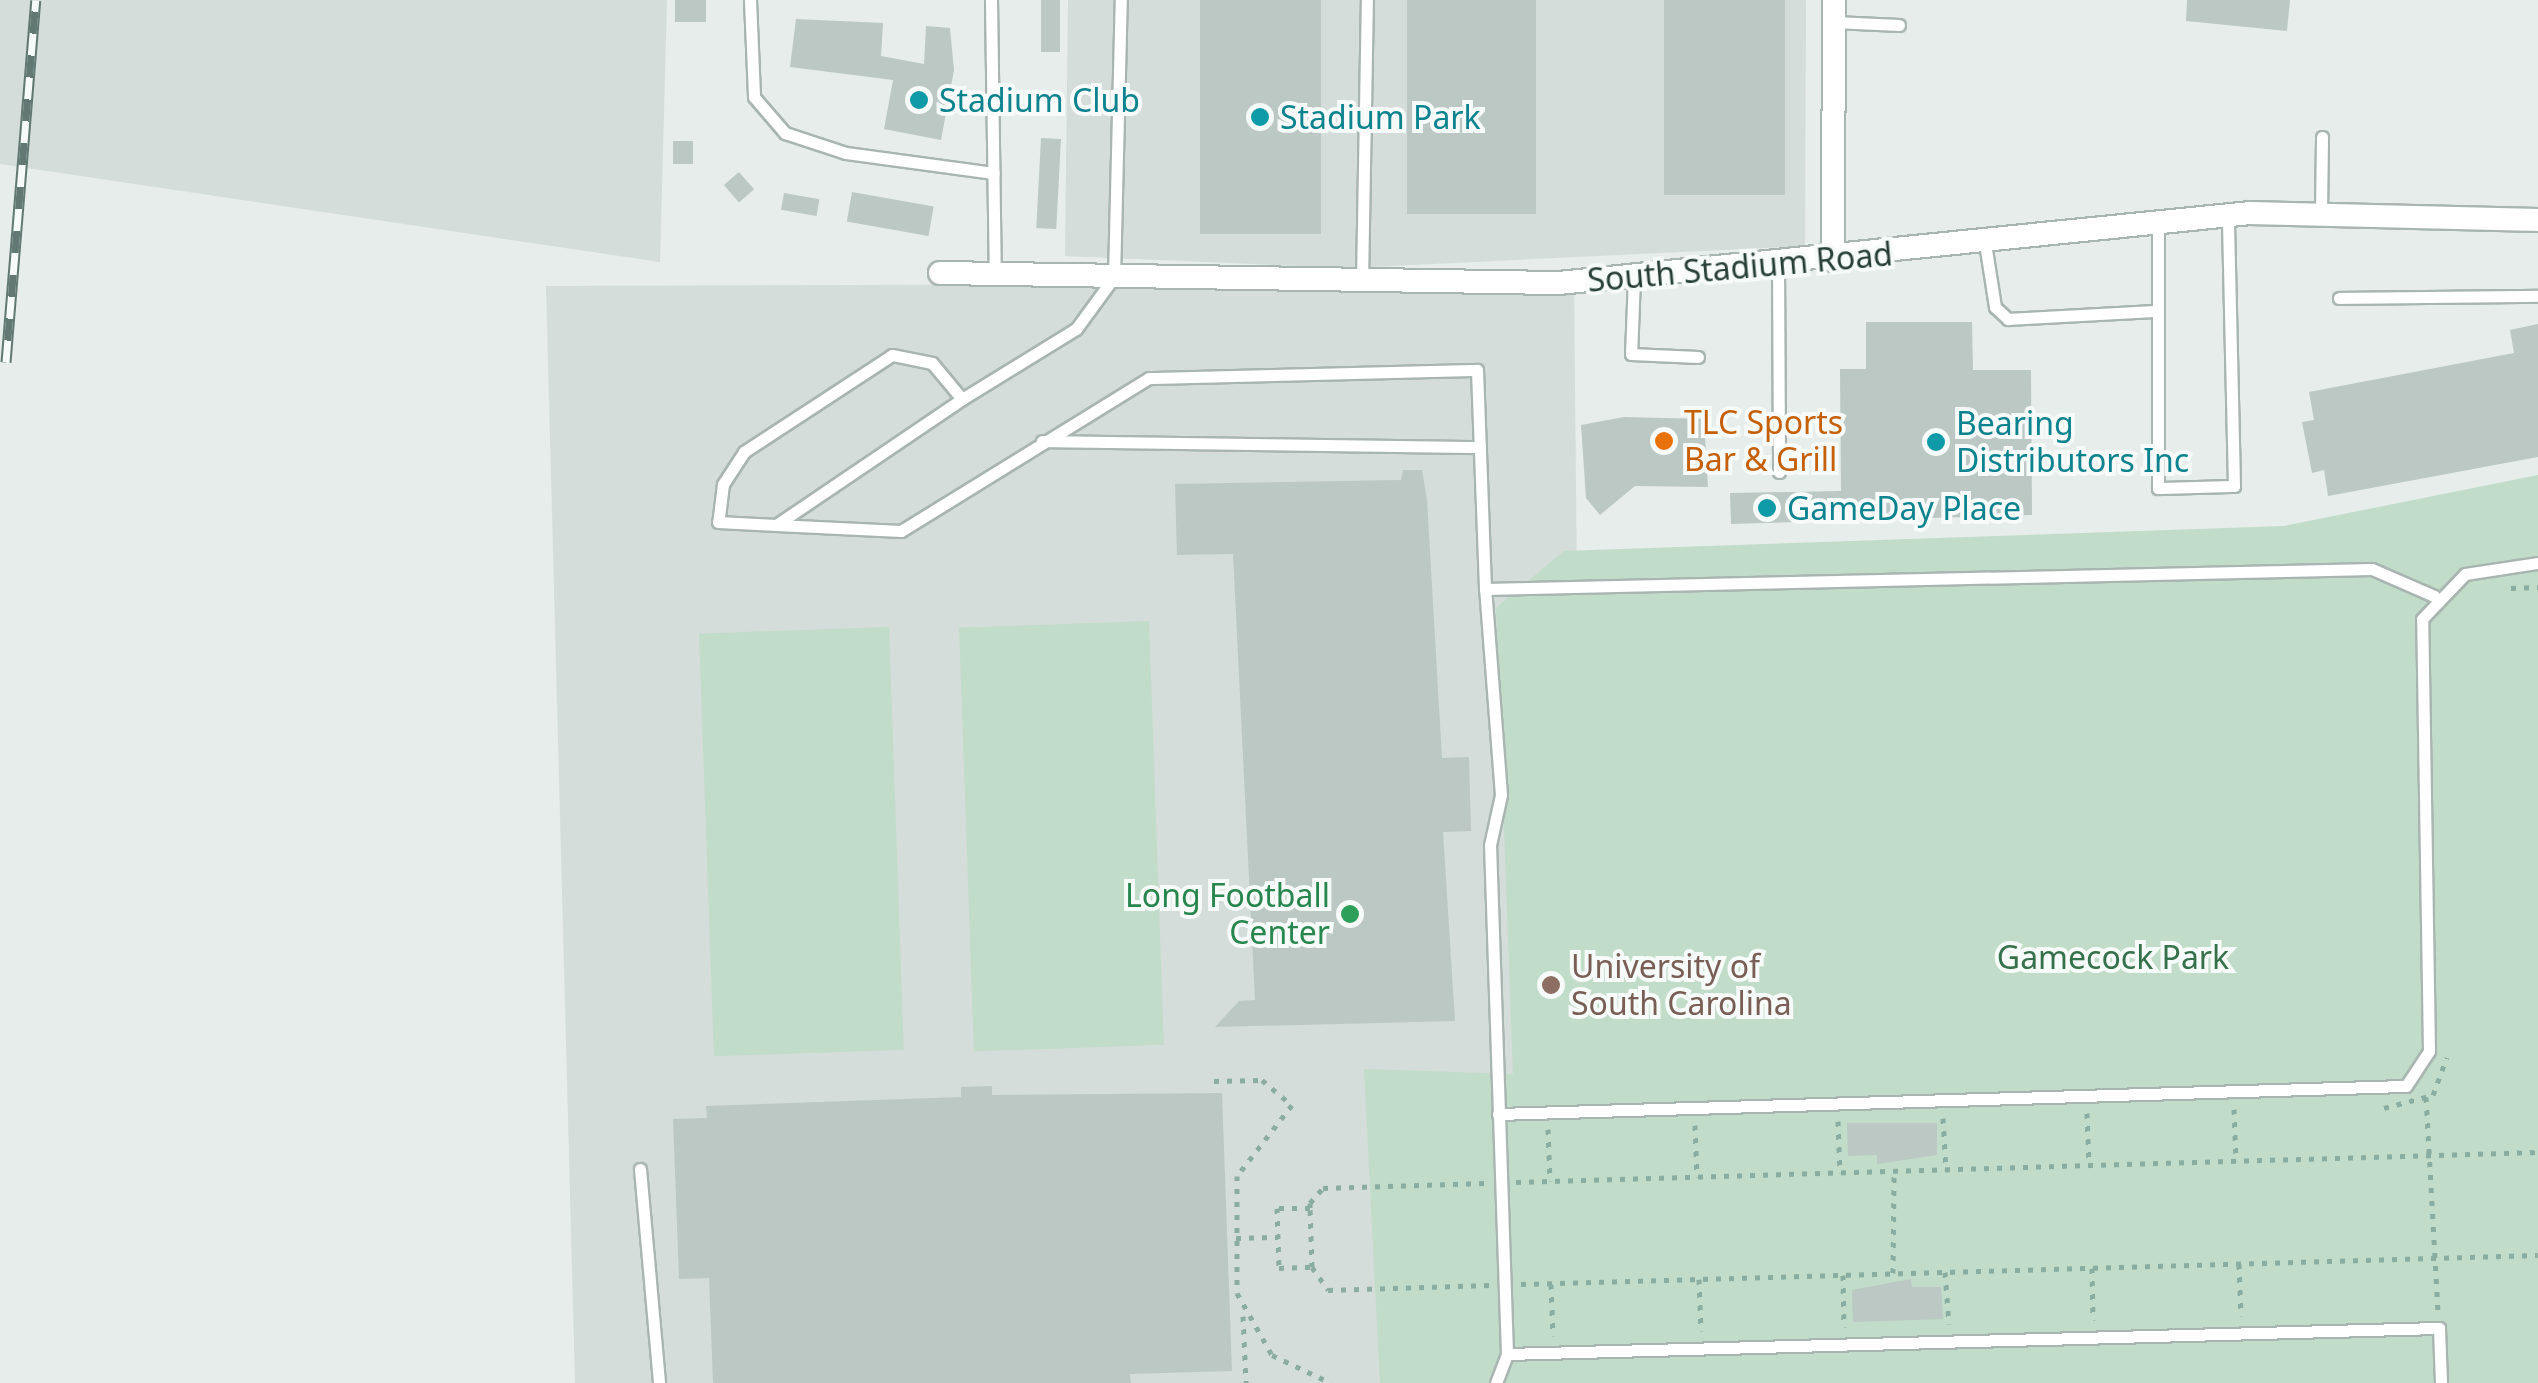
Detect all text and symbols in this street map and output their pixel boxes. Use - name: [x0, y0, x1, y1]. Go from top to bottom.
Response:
- place label: Stadium Club: [939, 81, 1140, 119]
- marker: Stadium Club: [908, 89, 930, 111]
- place label: Stadium Park: [1280, 98, 1481, 136]
- marker: Stadium Park: [1249, 106, 1271, 128]
- street label: South Stadium Road: [1586, 235, 1894, 299]
- place label: TLC Sports Bar & Grill: [1684, 404, 1843, 479]
- place label: Bearing Distributors Inc: [1956, 405, 2189, 480]
- marker: TLC Sports Bar & Grill: [1653, 430, 1675, 452]
- marker: Bearing Distributors Inc: [1925, 431, 1947, 453]
- place label: GameDay Place: [1787, 489, 2021, 527]
- marker: GameDay Place: [1756, 497, 1778, 519]
- place label: Long Football Center: [1125, 877, 1330, 952]
- marker: Long Football Center: [1339, 903, 1361, 925]
- park label: Gamecock Park: [1997, 938, 2229, 976]
- place label: University of South Carolina: [1571, 948, 1792, 1023]
- marker: University of South Carolina: [1540, 974, 1562, 996]

